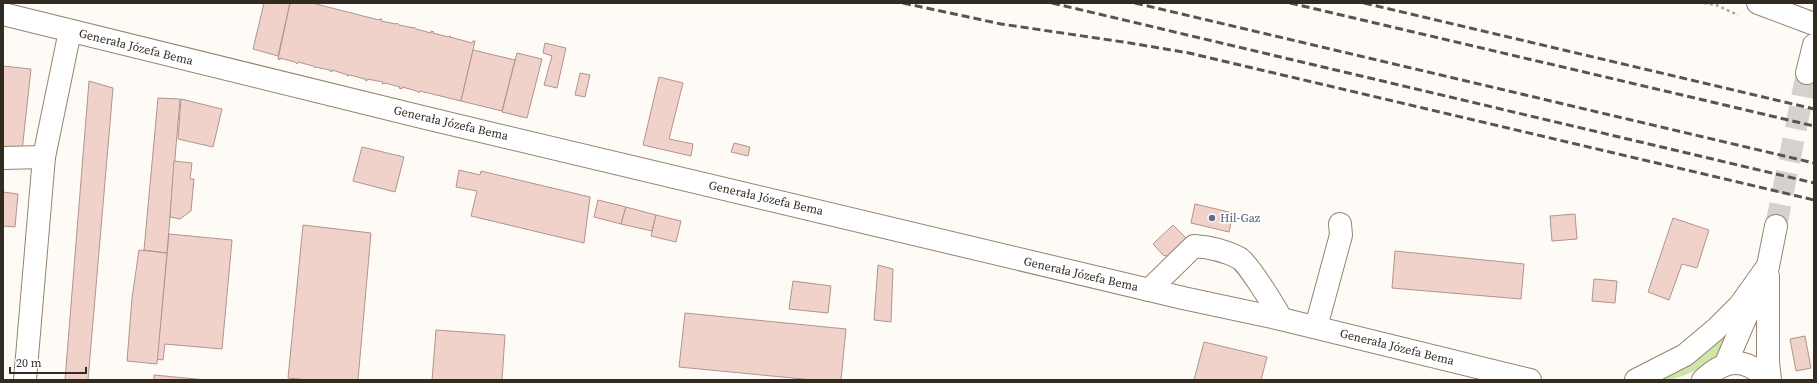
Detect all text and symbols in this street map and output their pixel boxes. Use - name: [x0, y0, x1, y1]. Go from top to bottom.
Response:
- street label: Generała Józefa Bema: [77, 25, 196, 69]
- street label: Generała Józefa Bema: [392, 102, 511, 144]
- street label: Generała Józefa Bema: [707, 177, 826, 219]
- place label: Hil-Gaz: [1220, 210, 1261, 226]
- marker: Hil-Gaz: [1207, 213, 1217, 223]
- street label: Generała Józefa Bema: [1022, 253, 1141, 295]
- street label: Generała Józefa Bema: [1338, 325, 1457, 369]
- scale bar: [10, 349, 86, 375]
- text: 20 m: [16, 355, 42, 371]

